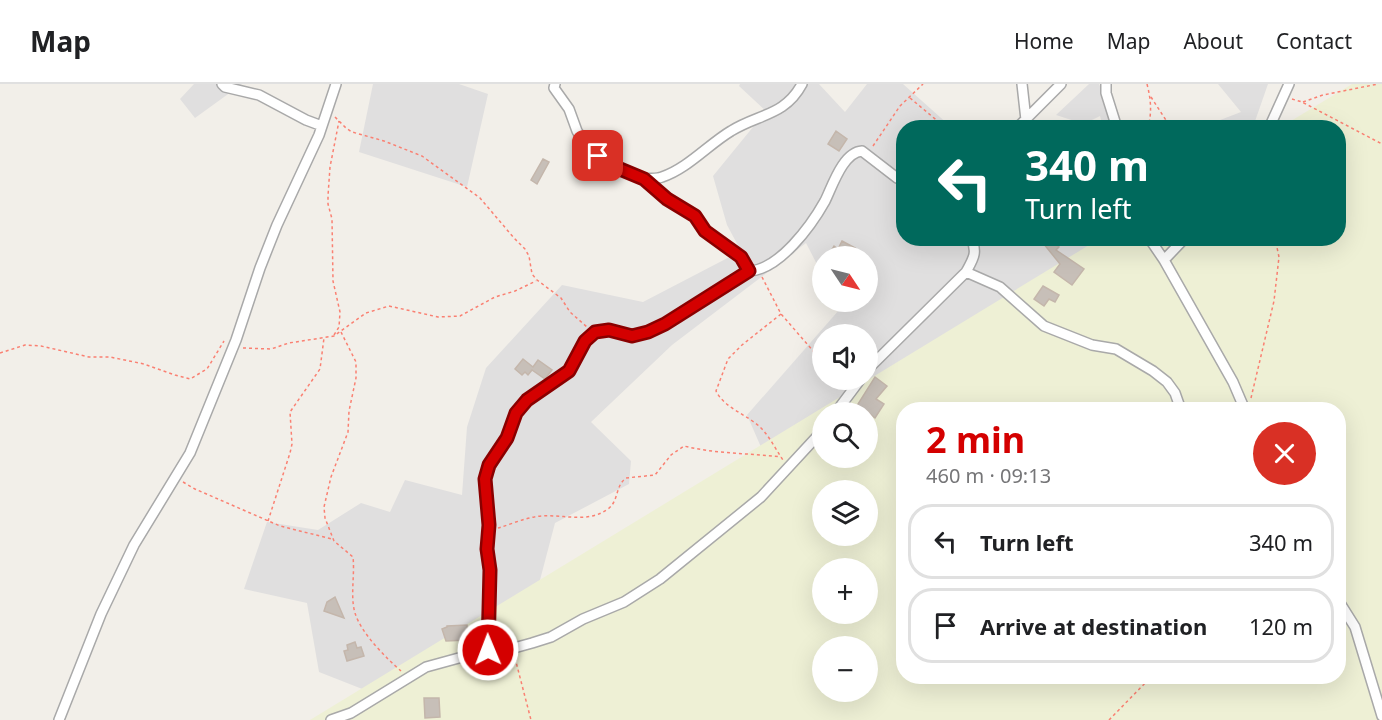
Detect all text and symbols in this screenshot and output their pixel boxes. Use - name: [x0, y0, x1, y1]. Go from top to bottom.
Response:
- text: Map: [30, 22, 91, 60]
- text: Home: [1014, 27, 1074, 55]
- text: Map: [1107, 27, 1150, 55]
- text: About: [1183, 27, 1243, 55]
- text: Contact: [1276, 27, 1352, 55]
- pin: [572, 130, 623, 181]
- text: 340 m: [1025, 136, 1149, 193]
- icon: arrive: [581, 139, 614, 172]
- icon: left: [926, 144, 1004, 222]
- text: Turn left: [1025, 190, 1131, 227]
- north arrow: [812, 246, 878, 312]
- map controls: [812, 246, 878, 702]
- button: sound: [812, 324, 878, 390]
- button: search: [812, 402, 878, 468]
- text: 2 min: [926, 415, 1025, 464]
- button: close: [1253, 422, 1316, 485]
- text: 460 m · 09:13: [926, 462, 1051, 489]
- button: layers: [812, 480, 878, 546]
- icon: left: [929, 525, 962, 558]
- text: Turn left: [980, 527, 1074, 557]
- text: 340 m: [1249, 527, 1313, 557]
- button: +: [812, 558, 878, 624]
- icon: arrive: [929, 609, 962, 642]
- text: Arrive at destination: [980, 611, 1207, 641]
- text: 120 m: [1249, 611, 1313, 641]
- position arrow: [456, 618, 520, 682]
- button: −: [812, 636, 878, 702]

